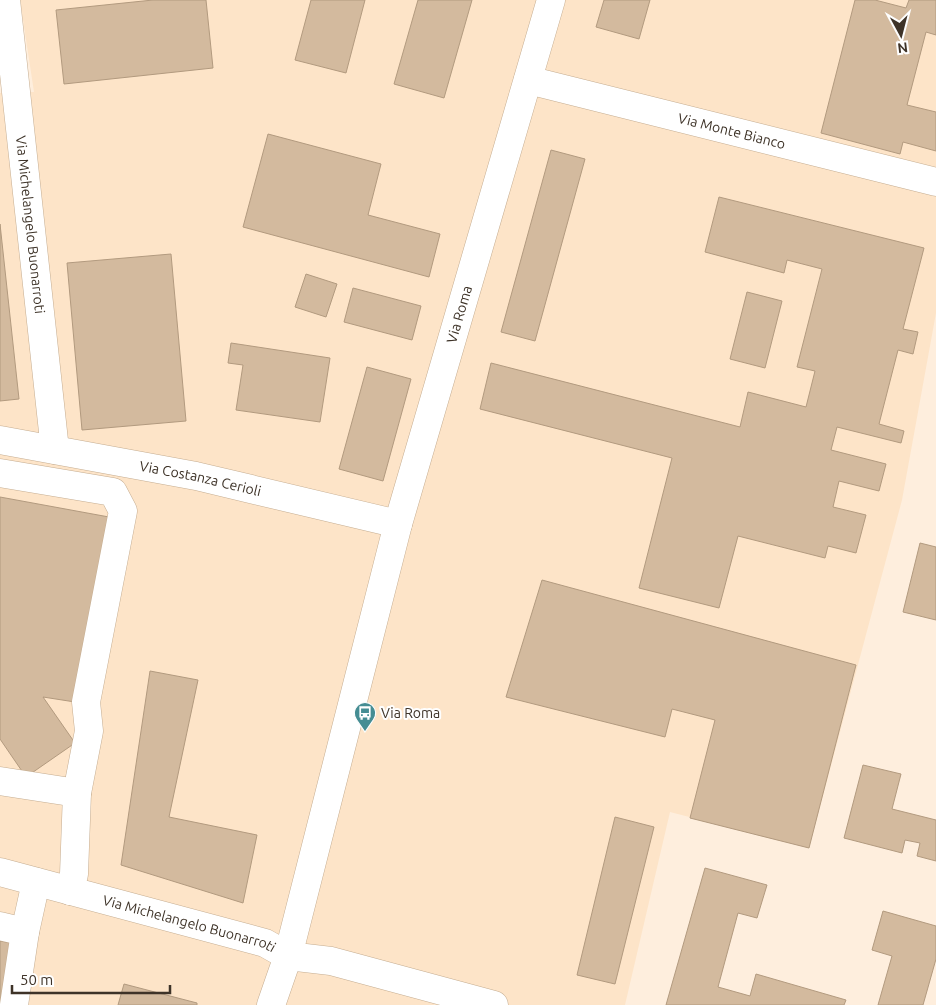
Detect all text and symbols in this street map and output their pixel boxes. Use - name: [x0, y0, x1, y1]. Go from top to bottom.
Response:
- north arrow: [876, 10, 926, 60]
- text: N: [896, 39, 909, 56]
- street label: Via Monte Bianco: [676, 110, 787, 152]
- street label: Via Michelangelo Buonarroti: [13, 135, 48, 314]
- street label: Via Roma: [443, 284, 475, 345]
- street label: Via Costanza Cerioli: [138, 458, 263, 499]
- bus stop icon: Via Roma: [353, 701, 377, 732]
- place label: Via Roma: [381, 705, 440, 721]
- street label: Via Michelangelo Buonarroti: [101, 892, 279, 955]
- scale bar: [12, 962, 170, 994]
- text: 50 m: [20, 971, 53, 988]

